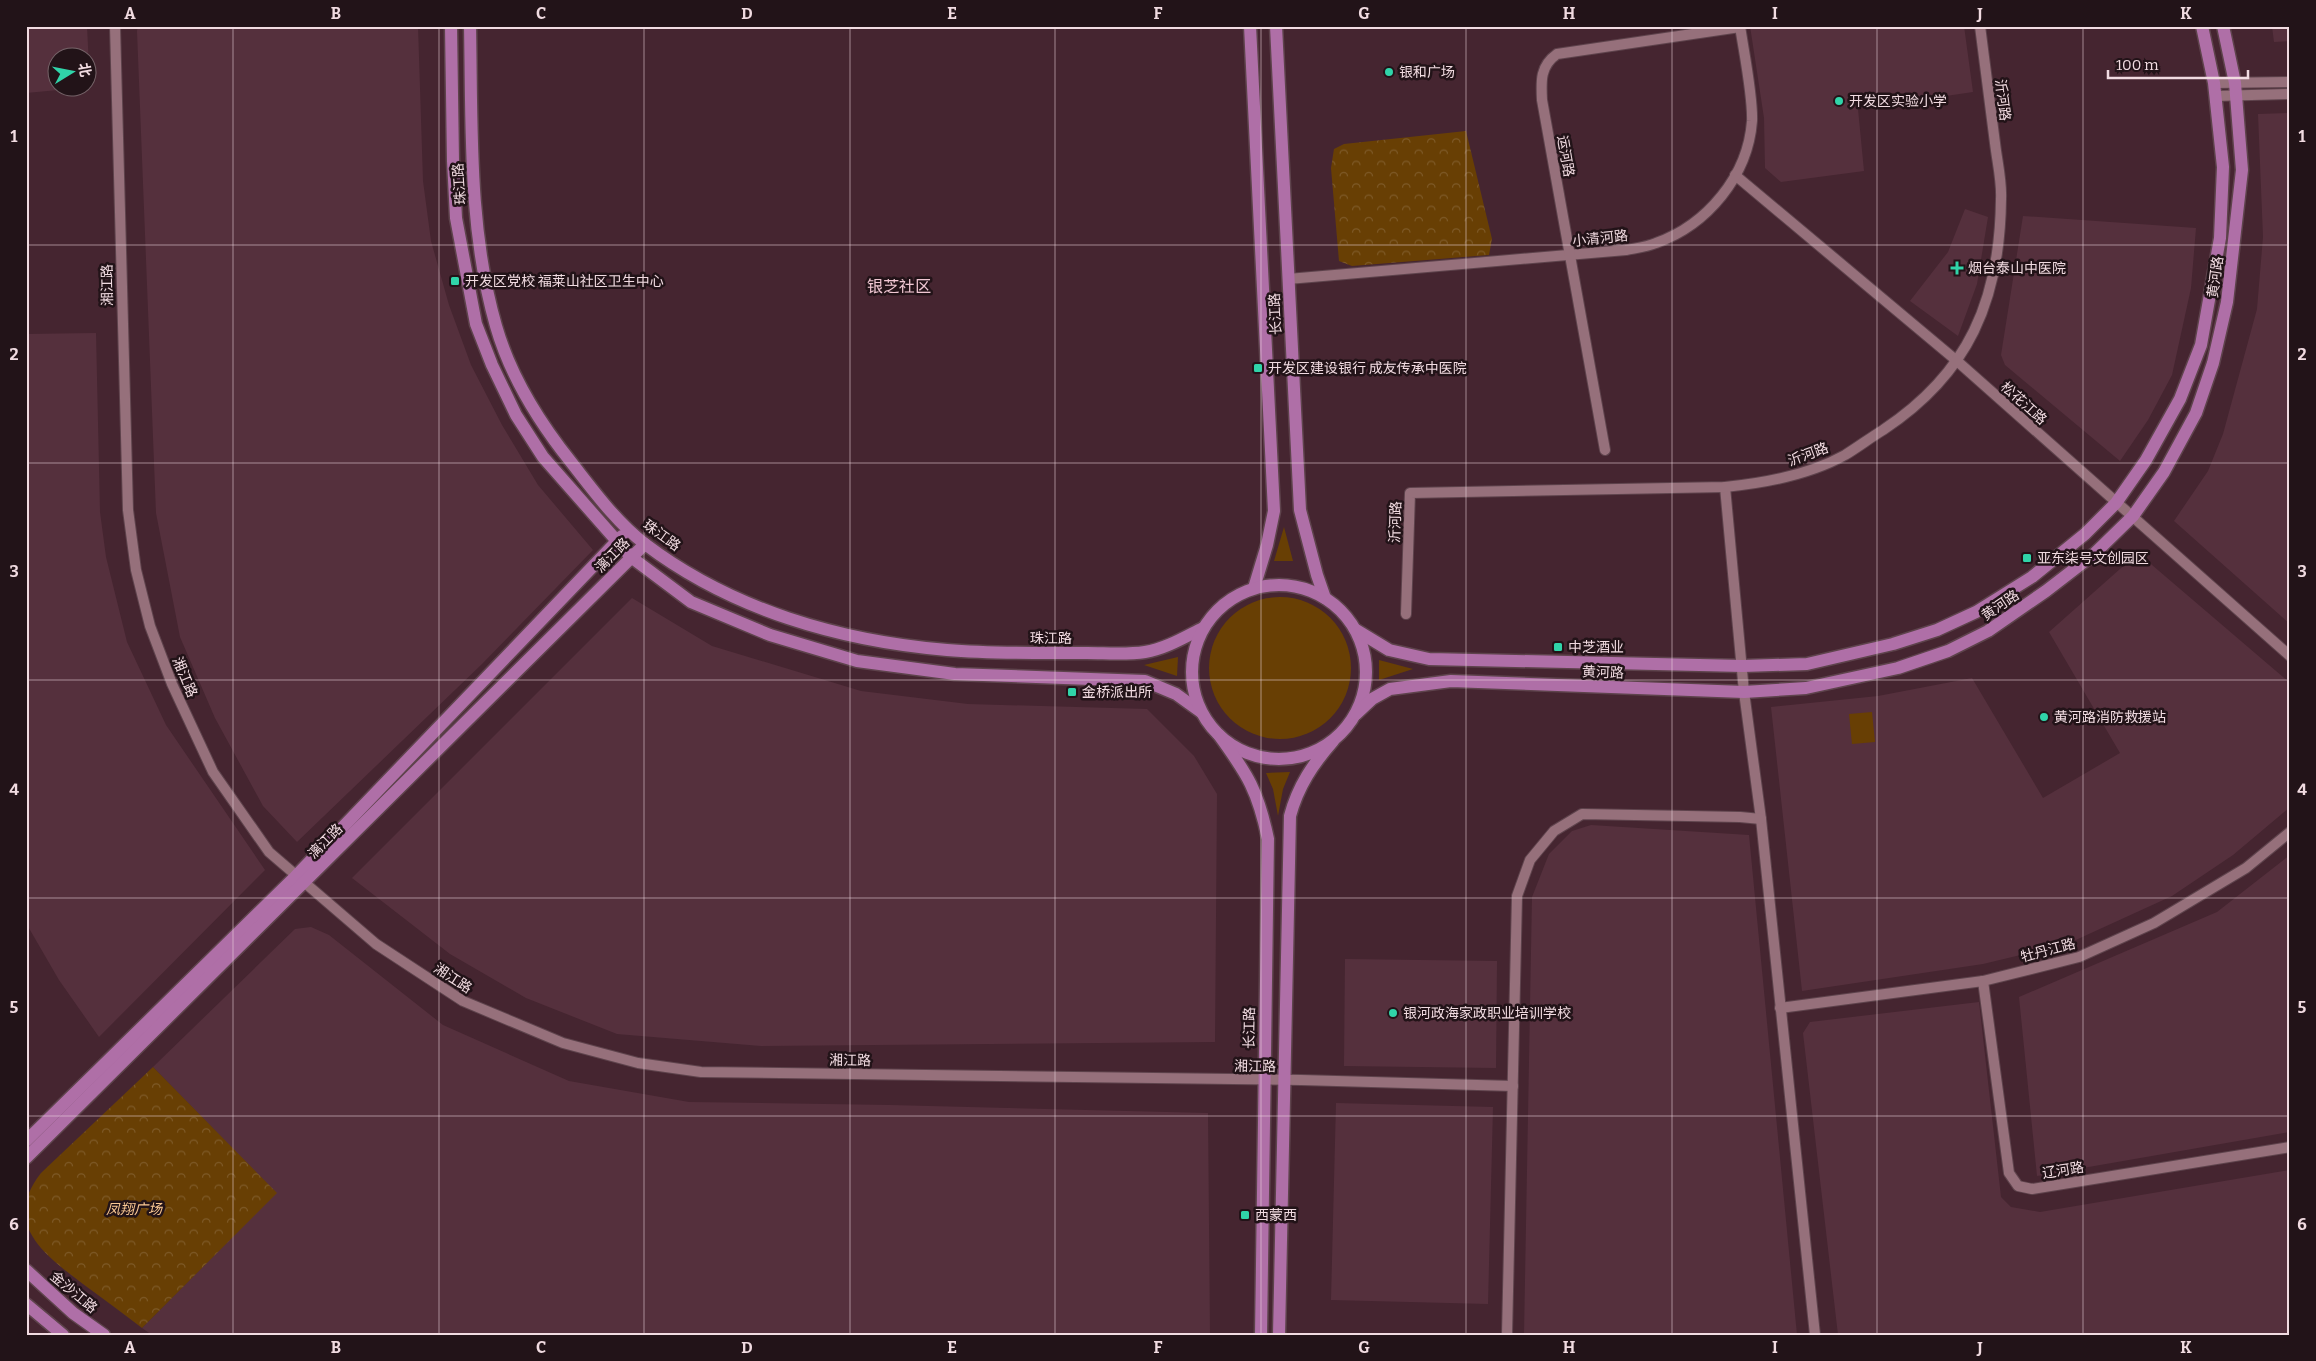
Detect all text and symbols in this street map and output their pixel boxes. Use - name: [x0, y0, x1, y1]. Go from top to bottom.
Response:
- text: A: [124, 4, 136, 23]
- text: B: [331, 4, 341, 23]
- text: C: [536, 4, 546, 23]
- text: D: [741, 4, 753, 23]
- text: E: [947, 4, 957, 23]
- text: F: [1154, 4, 1163, 23]
- text: G: [1358, 4, 1370, 23]
- text: H: [1563, 4, 1576, 23]
- text: I: [1772, 4, 1778, 23]
- text: J: [1976, 4, 1983, 23]
- text: K: [2180, 4, 2192, 23]
- north arrow: [48, 48, 98, 98]
- scale bar: [2108, 48, 2248, 80]
- text: 100 m: [2116, 56, 2159, 74]
- text: 北: [75, 61, 94, 78]
- place label: 银和广场: [1399, 64, 1455, 81]
- marker: 银和广场: [1383, 66, 1395, 78]
- street label: 沂河路: [1992, 78, 2013, 122]
- place label: 开发区实验小学: [1849, 93, 1947, 110]
- marker: 开发区实验小学: [1833, 95, 1845, 107]
- text: 1: [11, 127, 18, 146]
- text: 1: [2299, 127, 2306, 146]
- street label: 运河路: [1553, 134, 1578, 178]
- street label: 珠江路: [450, 162, 469, 206]
- street label: 小清河路: [1571, 227, 1629, 250]
- street label: 黄河路: [2204, 255, 2227, 299]
- place label: 烟台泰山中医院: [1968, 260, 2066, 277]
- marker: 烟台泰山中医院: [1950, 261, 1964, 275]
- street label: 湘江路: [99, 264, 116, 306]
- place label: 开发区党校 福莱山社区卫生中心: [465, 273, 664, 290]
- marker: 开发区党校 福莱山社区卫生中心: [449, 275, 461, 287]
- district label: 银芝社区: [867, 277, 931, 296]
- street label: 长江路: [1266, 293, 1285, 335]
- text: 2: [9, 345, 19, 364]
- text: 2: [2297, 345, 2307, 364]
- place label: 开发区建设银行 成友传承中医院: [1268, 360, 1467, 377]
- marker: 开发区建设银行 成友传承中医院: [1252, 362, 1264, 374]
- street label: 松花江路: [1997, 378, 2050, 428]
- street label: 沂河路: [1786, 439, 1831, 470]
- street label: 沂河路: [1386, 501, 1405, 543]
- street label: 珠江路: [640, 516, 684, 555]
- street label: 漓江路: [591, 534, 633, 576]
- place label: 亚东柒号文创园区: [2037, 550, 2149, 567]
- marker: 亚东柒号文创园区: [2021, 552, 2033, 564]
- text: 3: [9, 562, 19, 581]
- text: 3: [2297, 562, 2307, 581]
- street label: 黄河路: [1978, 587, 2022, 624]
- street label: 珠江路: [1030, 630, 1072, 647]
- place label: 中芝酒业: [1568, 639, 1624, 656]
- marker: 中芝酒业: [1552, 641, 1564, 653]
- street label: 湘江路: [169, 655, 201, 700]
- street label: 黄河路: [1582, 663, 1624, 682]
- place label: 金桥派出所: [1082, 684, 1152, 701]
- marker: 金桥派出所: [1066, 686, 1078, 698]
- place label: 黄河路消防救援站: [2054, 709, 2166, 726]
- marker: 黄河路消防救援站: [2038, 711, 2050, 723]
- text: 4: [9, 780, 19, 799]
- text: 4: [2297, 780, 2307, 799]
- street label: 漓江路: [304, 820, 346, 862]
- street label: 牡丹江路: [2019, 935, 2077, 966]
- street label: 湘江路: [430, 960, 475, 997]
- text: 5: [10, 998, 19, 1017]
- text: 5: [2298, 998, 2307, 1017]
- place label: 银河政海家政职业培训学校: [1403, 1005, 1571, 1022]
- street label: 长江路: [1241, 1007, 1258, 1049]
- marker: 银河政海家政职业培训学校: [1387, 1007, 1399, 1019]
- street label: 湘江路: [829, 1052, 871, 1069]
- street label: 湘江路: [1234, 1058, 1276, 1075]
- street label: 辽河路: [2041, 1159, 2085, 1182]
- park label: 凤翔广场: [106, 1201, 163, 1218]
- place label: 西蒙西: [1255, 1207, 1297, 1224]
- marker: 西蒙西: [1239, 1209, 1251, 1221]
- text: 6: [9, 1215, 19, 1234]
- text: 6: [2297, 1215, 2307, 1234]
- street label: 金沙江路: [47, 1268, 101, 1317]
- text: A: [124, 1338, 136, 1357]
- text: B: [331, 1338, 341, 1357]
- text: C: [536, 1338, 546, 1357]
- text: D: [741, 1338, 753, 1357]
- text: E: [947, 1338, 957, 1357]
- text: F: [1154, 1338, 1163, 1357]
- text: G: [1358, 1338, 1370, 1357]
- text: H: [1563, 1338, 1576, 1357]
- text: I: [1772, 1338, 1778, 1357]
- text: J: [1976, 1338, 1983, 1357]
- text: K: [2180, 1338, 2192, 1357]

